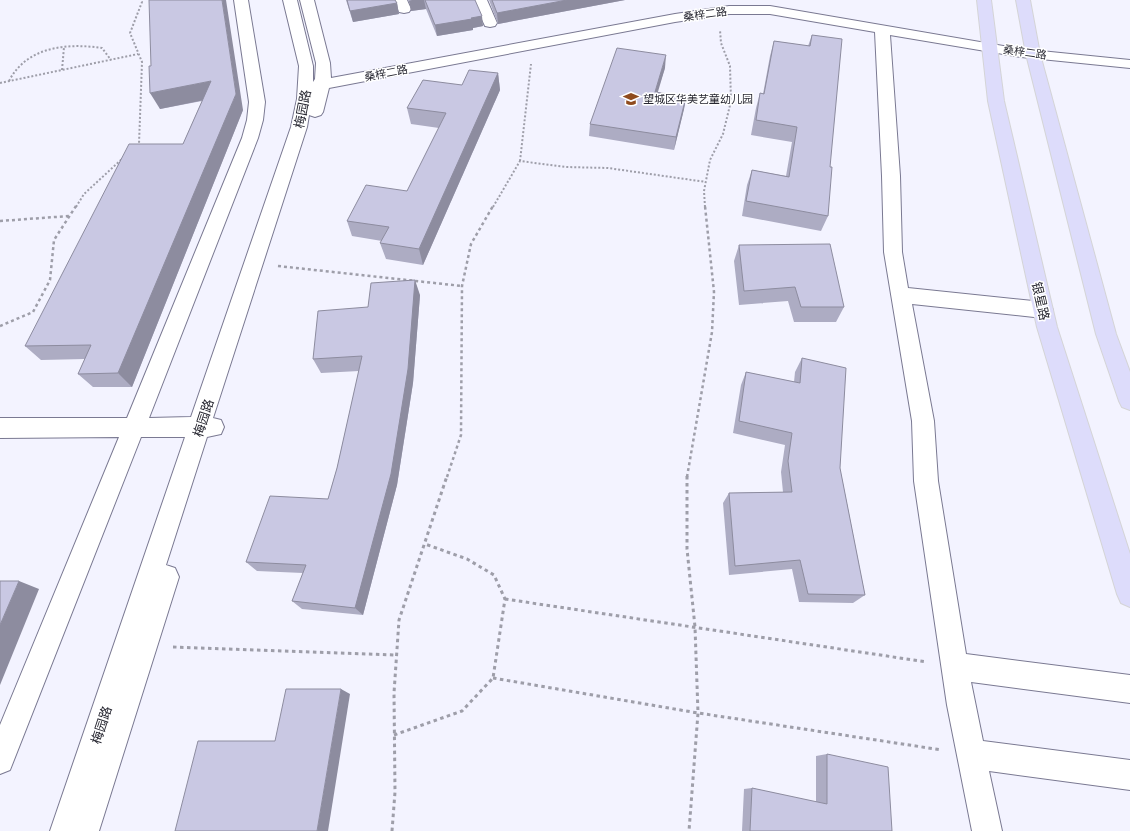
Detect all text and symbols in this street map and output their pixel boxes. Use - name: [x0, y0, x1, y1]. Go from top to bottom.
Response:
- street label: 桑梓二路: [682, 5, 728, 23]
- street label: 桑梓二路: [1002, 43, 1048, 61]
- street label: 桑梓二路: [363, 63, 409, 83]
- street label: 梅园路: [291, 89, 314, 130]
- school or university icon: 望城区华美艺童幼儿园: [622, 90, 640, 108]
- place label: 望城区华美艺童幼儿园: [643, 93, 753, 105]
- street label: 银星路: [1029, 280, 1052, 322]
- street label: 梅园路: [190, 397, 217, 439]
- street label: 梅园路: [88, 704, 115, 746]

